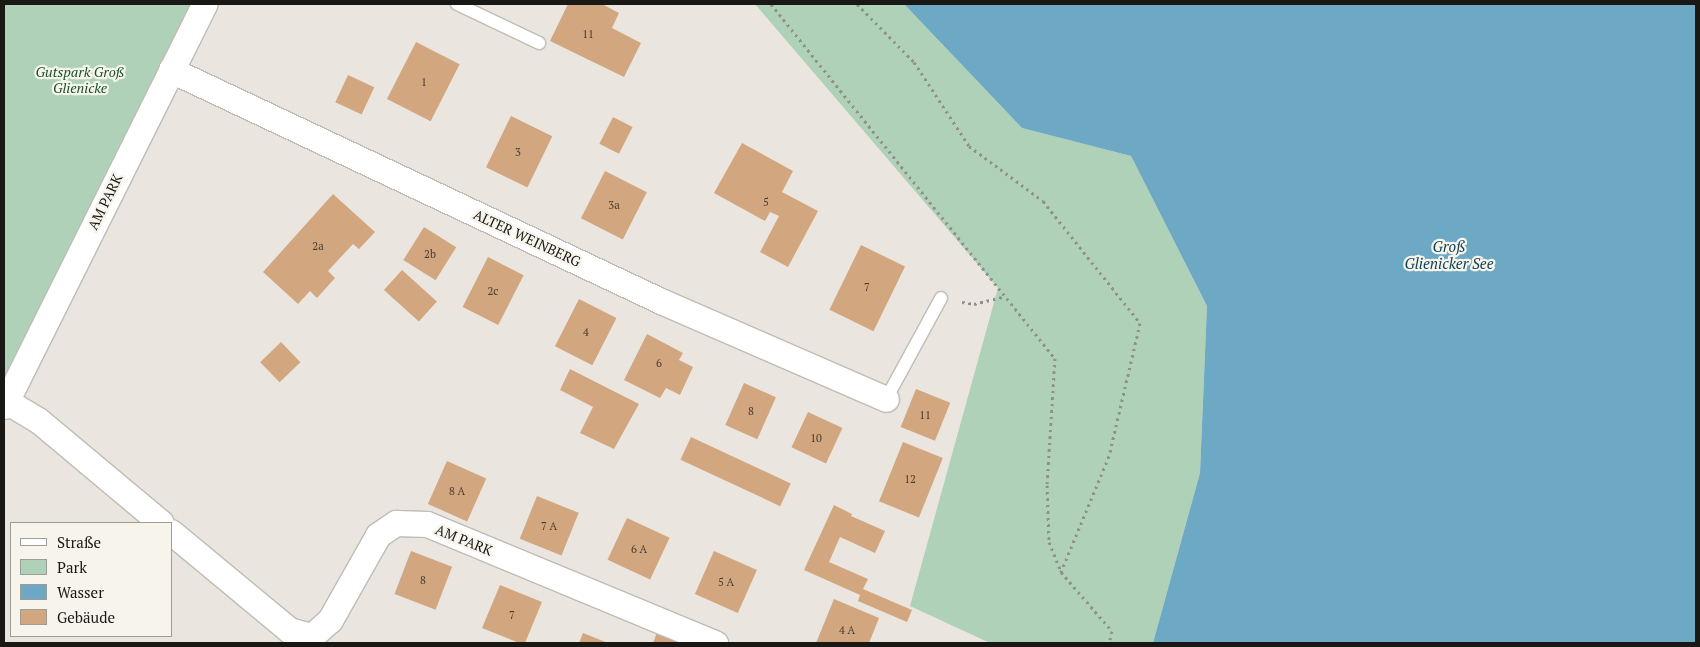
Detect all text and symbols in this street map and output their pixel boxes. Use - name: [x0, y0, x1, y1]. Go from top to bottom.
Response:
- house number: 11: [582, 27, 594, 41]
- park label: Gutspark Groß Glienicke: [36, 64, 124, 96]
- house number: 1: [421, 75, 427, 89]
- house number: 3: [515, 145, 521, 159]
- street label: AM PARK: [84, 171, 126, 233]
- house number: 5: [763, 195, 769, 209]
- house number: 3a: [608, 198, 620, 212]
- street label: ALTER WEINBERG: [471, 206, 583, 270]
- water label: Groß Glienicker See: [1405, 237, 1493, 272]
- house number: 2a: [312, 239, 324, 253]
- house number: 2b: [424, 247, 436, 261]
- house number: 7: [864, 280, 870, 294]
- house number: 2c: [488, 284, 498, 298]
- house number: 4: [583, 325, 589, 339]
- house number: 6: [656, 356, 662, 370]
- house number: 8: [748, 404, 754, 418]
- house number: 11: [919, 408, 931, 422]
- house number: 10: [810, 431, 822, 445]
- house number: 12: [904, 472, 916, 486]
- house number: 8 A: [449, 484, 465, 498]
- house number: 7 A: [541, 519, 557, 533]
- street label: AM PARK: [433, 521, 495, 559]
- legend: [10, 522, 172, 637]
- text: Straße: [57, 532, 101, 552]
- house number: 6 A: [631, 542, 647, 556]
- text: Park: [57, 557, 87, 577]
- house number: 8: [420, 573, 426, 587]
- house number: 5 A: [718, 575, 734, 589]
- text: Wasser: [57, 582, 104, 602]
- text: Gebäude: [57, 607, 115, 627]
- house number: 7: [509, 608, 515, 622]
- house number: 4 A: [839, 623, 855, 637]

